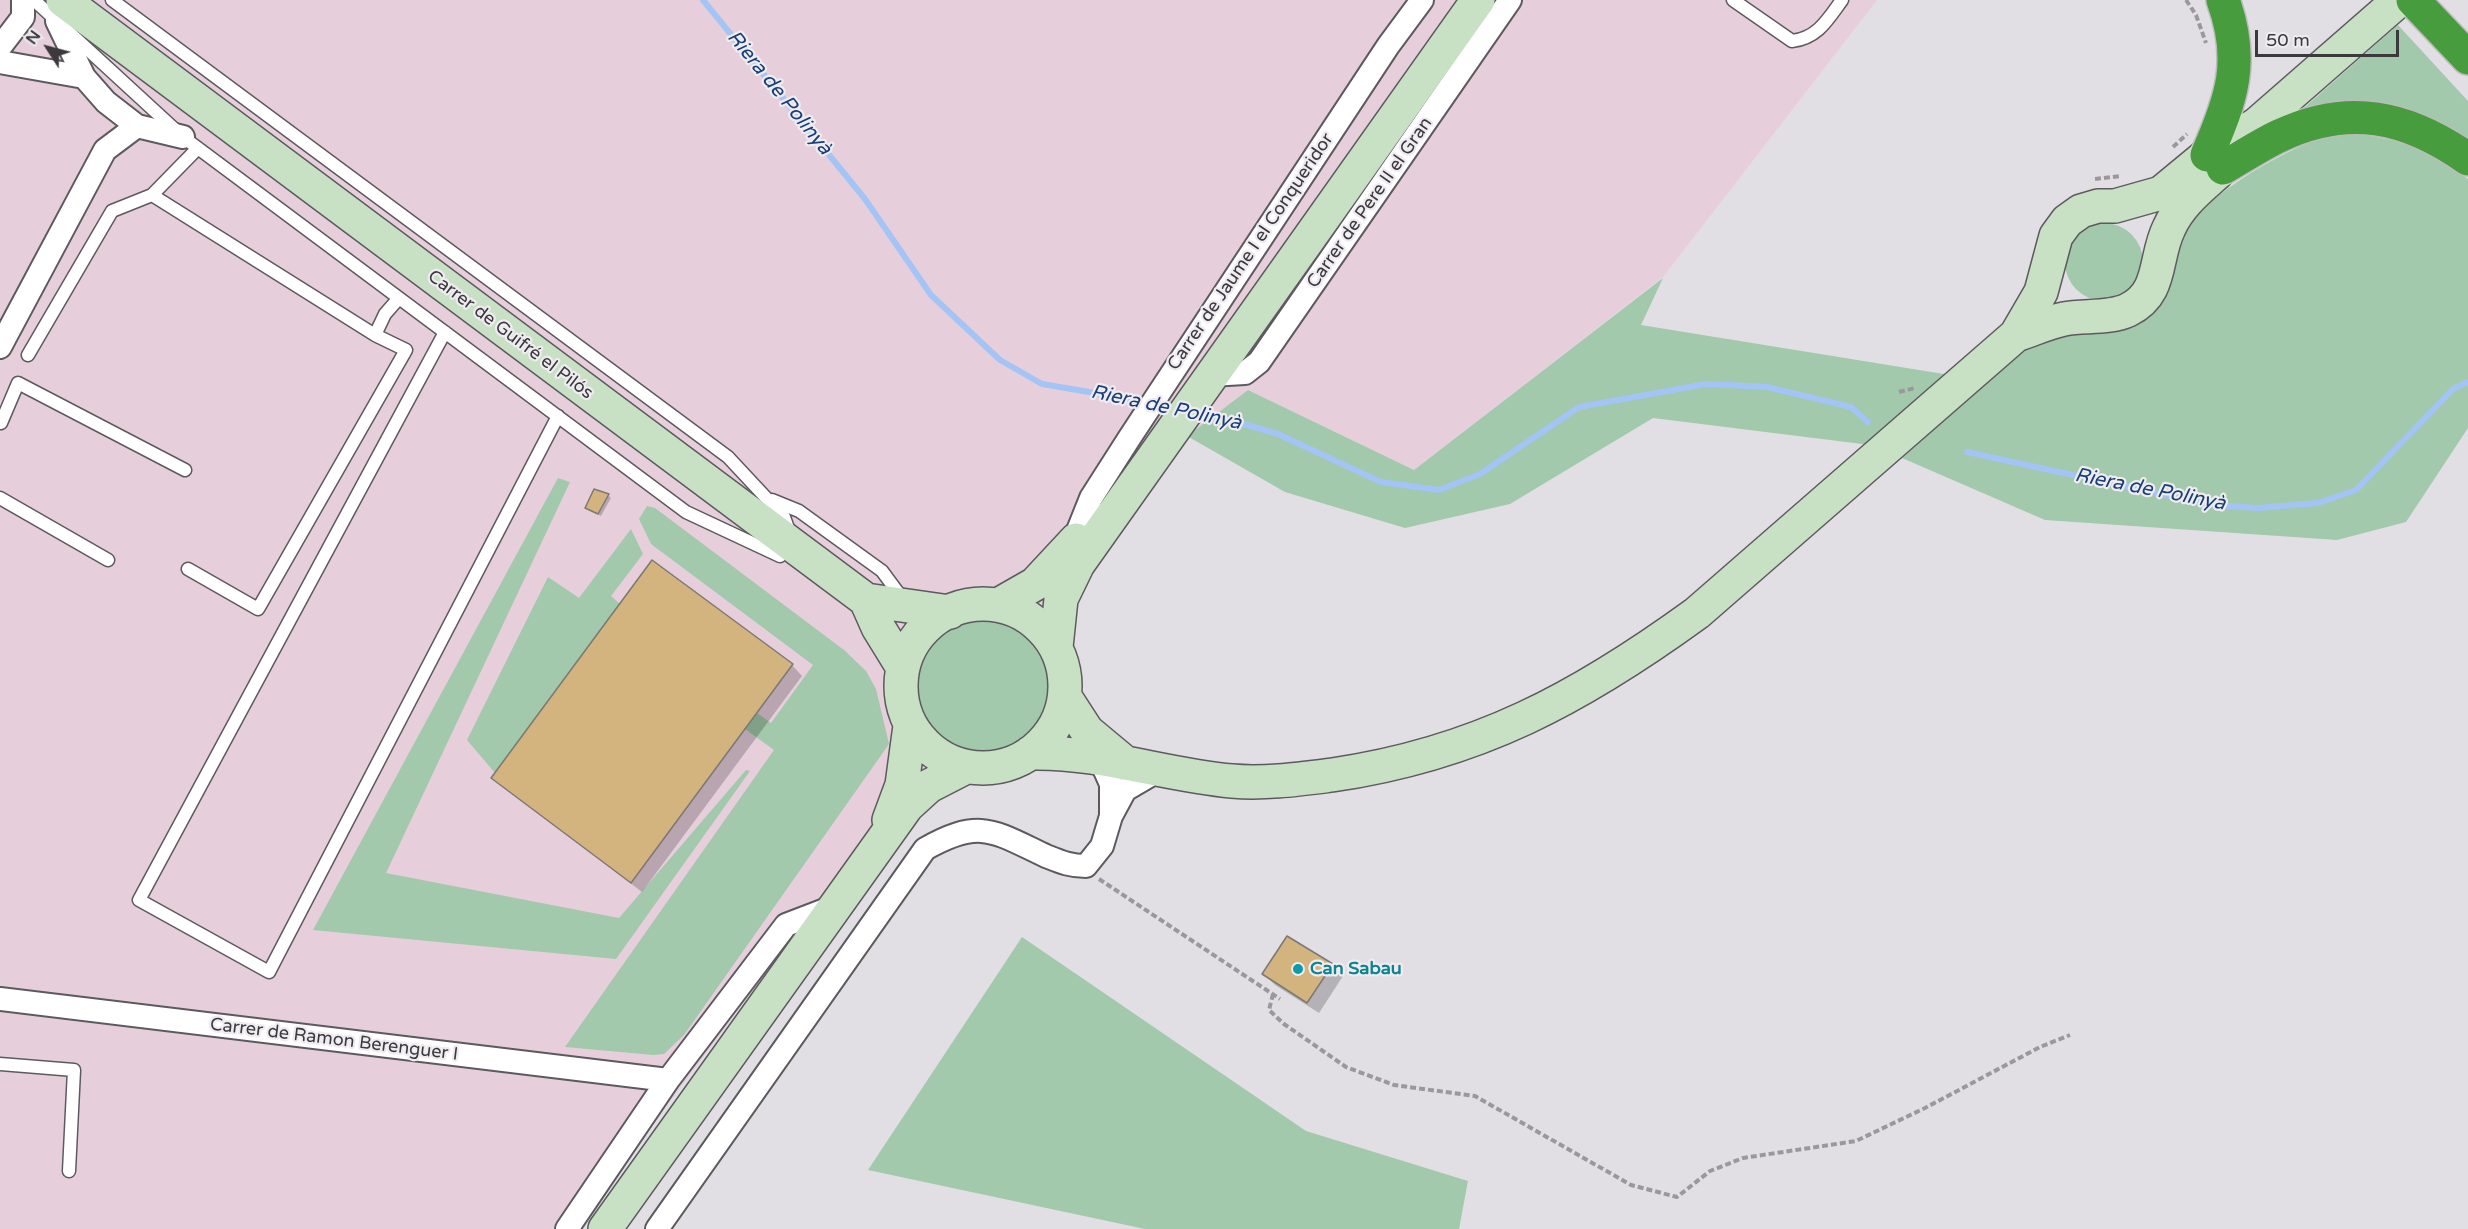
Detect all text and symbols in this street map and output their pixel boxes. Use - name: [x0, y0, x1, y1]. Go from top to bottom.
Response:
- north arrow: [18, 18, 78, 78]
- scale bar: [2258, 18, 2402, 56]
- text: N: [22, 26, 45, 49]
- water label: Riera de Polinyà: [722, 26, 836, 160]
- text: 50 m: [2266, 29, 2310, 51]
- street label: Carrer de Pere II el Gran: [1303, 113, 1437, 293]
- street label: Carrer de Jaume I el Conqueridor: [1163, 129, 1339, 375]
- street label: Carrer de Guifré el Pilós: [423, 266, 597, 404]
- water label: Riera de Polinyà: [1089, 380, 1243, 436]
- water label: Riera de Polinyà: [2073, 464, 2227, 516]
- place label: Can Sabau: [1310, 958, 1402, 980]
- marker: Can Sabau: [1291, 962, 1305, 976]
- street label: Carrer de Ramon Berenguer I: [209, 1014, 459, 1066]

